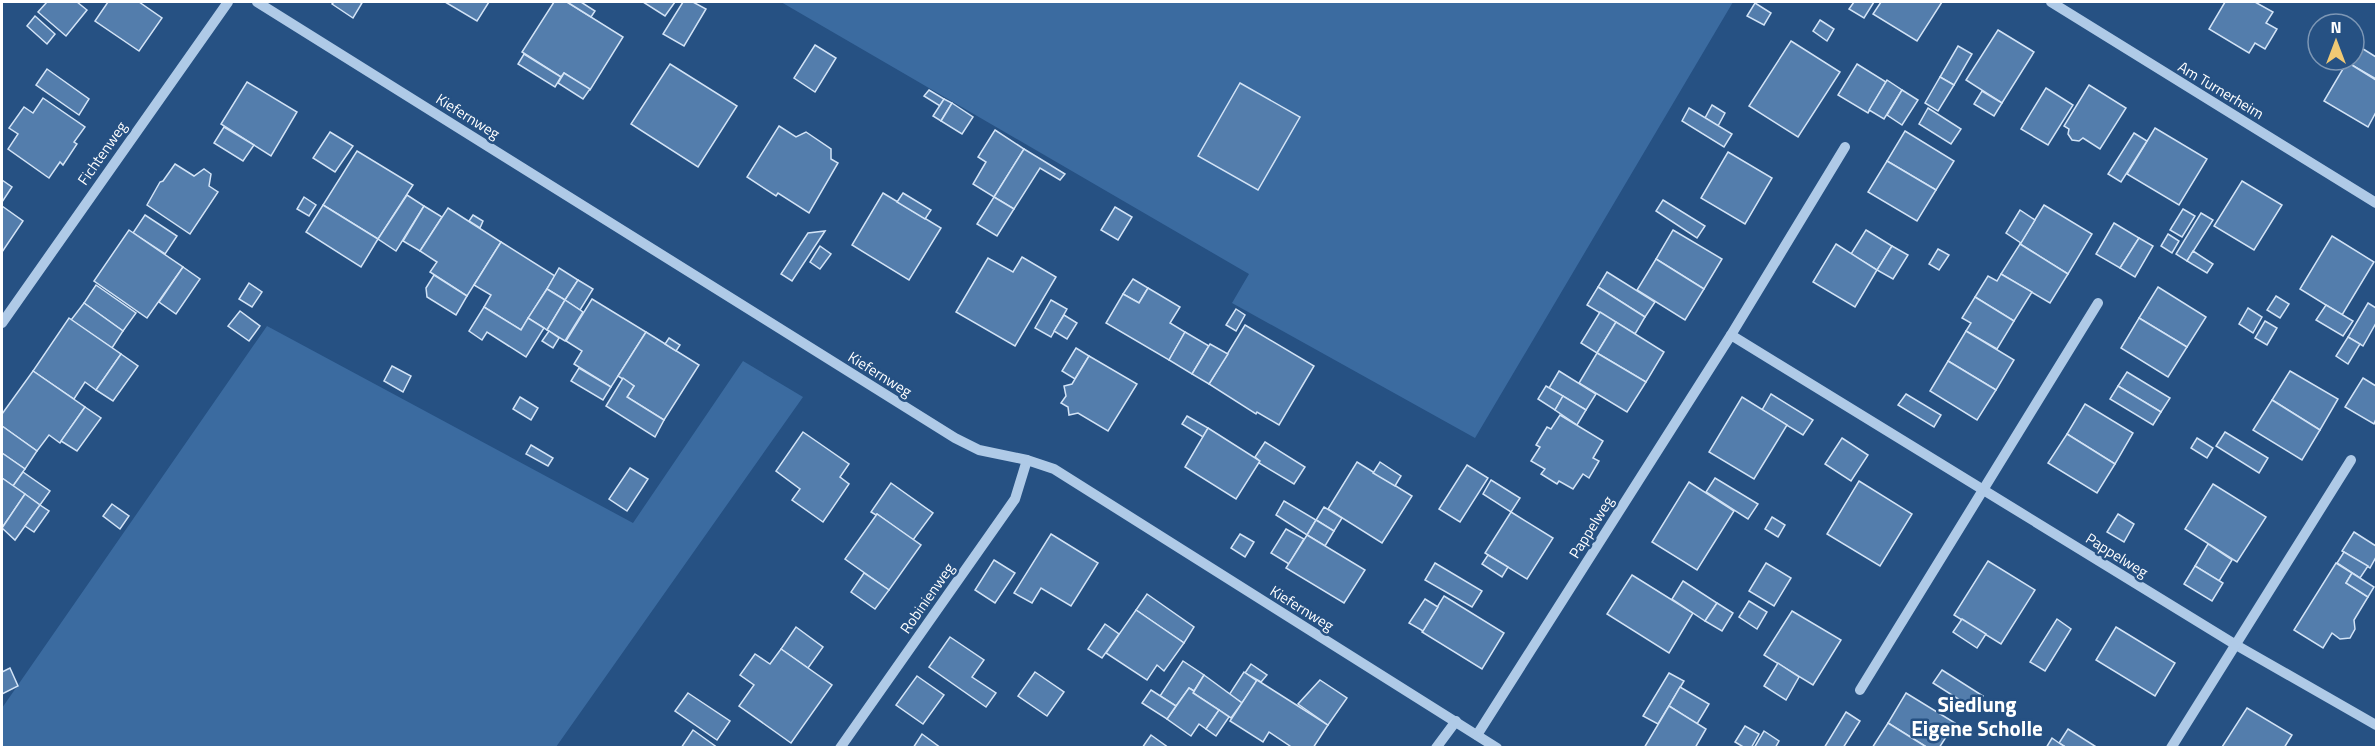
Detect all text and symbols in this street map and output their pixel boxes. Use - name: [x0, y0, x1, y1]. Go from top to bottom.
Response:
- north arrow: [2306, 12, 2366, 72]
- text: N: [2330, 15, 2342, 39]
- street label: Am Turnerheim: [2174, 55, 2268, 125]
- street label: Kiefernweg: [432, 87, 505, 145]
- street label: Fichtenweg: [72, 116, 133, 190]
- street label: Kiefernweg: [844, 345, 917, 403]
- street label: Pappelweg: [1563, 491, 1619, 563]
- street label: Pappelweg: [2081, 527, 2153, 583]
- street label: Robinienweg: [894, 558, 960, 638]
- street label: Kiefernweg: [1266, 579, 1339, 637]
- district label: Siedlung Eigene Scholle: [1911, 688, 2043, 744]

